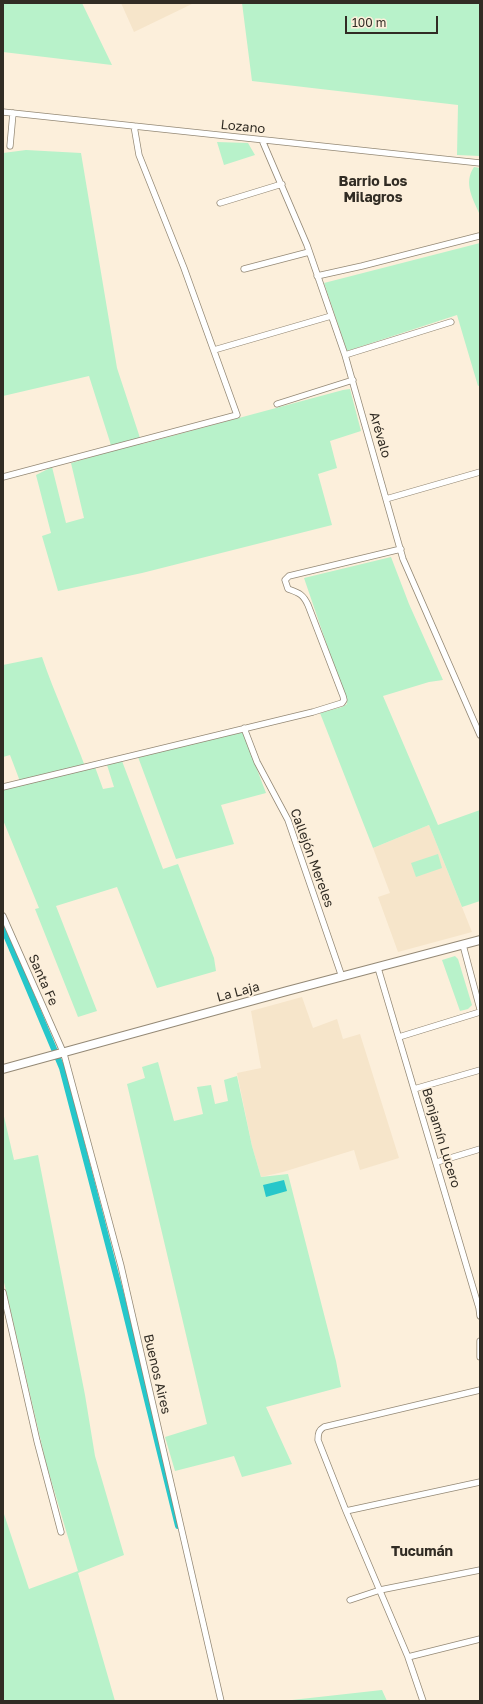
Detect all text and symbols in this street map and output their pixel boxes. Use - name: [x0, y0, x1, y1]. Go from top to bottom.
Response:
- scale bar: [347, 8, 440, 34]
- text: 100 m: [352, 15, 386, 30]
- street label: Lozano: [220, 117, 266, 137]
- district label: Barrio Los Milagros: [339, 174, 407, 206]
- street label: Arévalo: [366, 410, 394, 460]
- street label: Callejón Mereles: [287, 806, 337, 910]
- street label: Santa Fe: [25, 952, 61, 1008]
- street label: La Laja: [215, 979, 261, 1005]
- street label: Benjamín Lucero: [418, 1086, 464, 1190]
- street label: Buenos Aires: [140, 1332, 174, 1416]
- district label: Tucumán: [391, 1544, 453, 1560]

